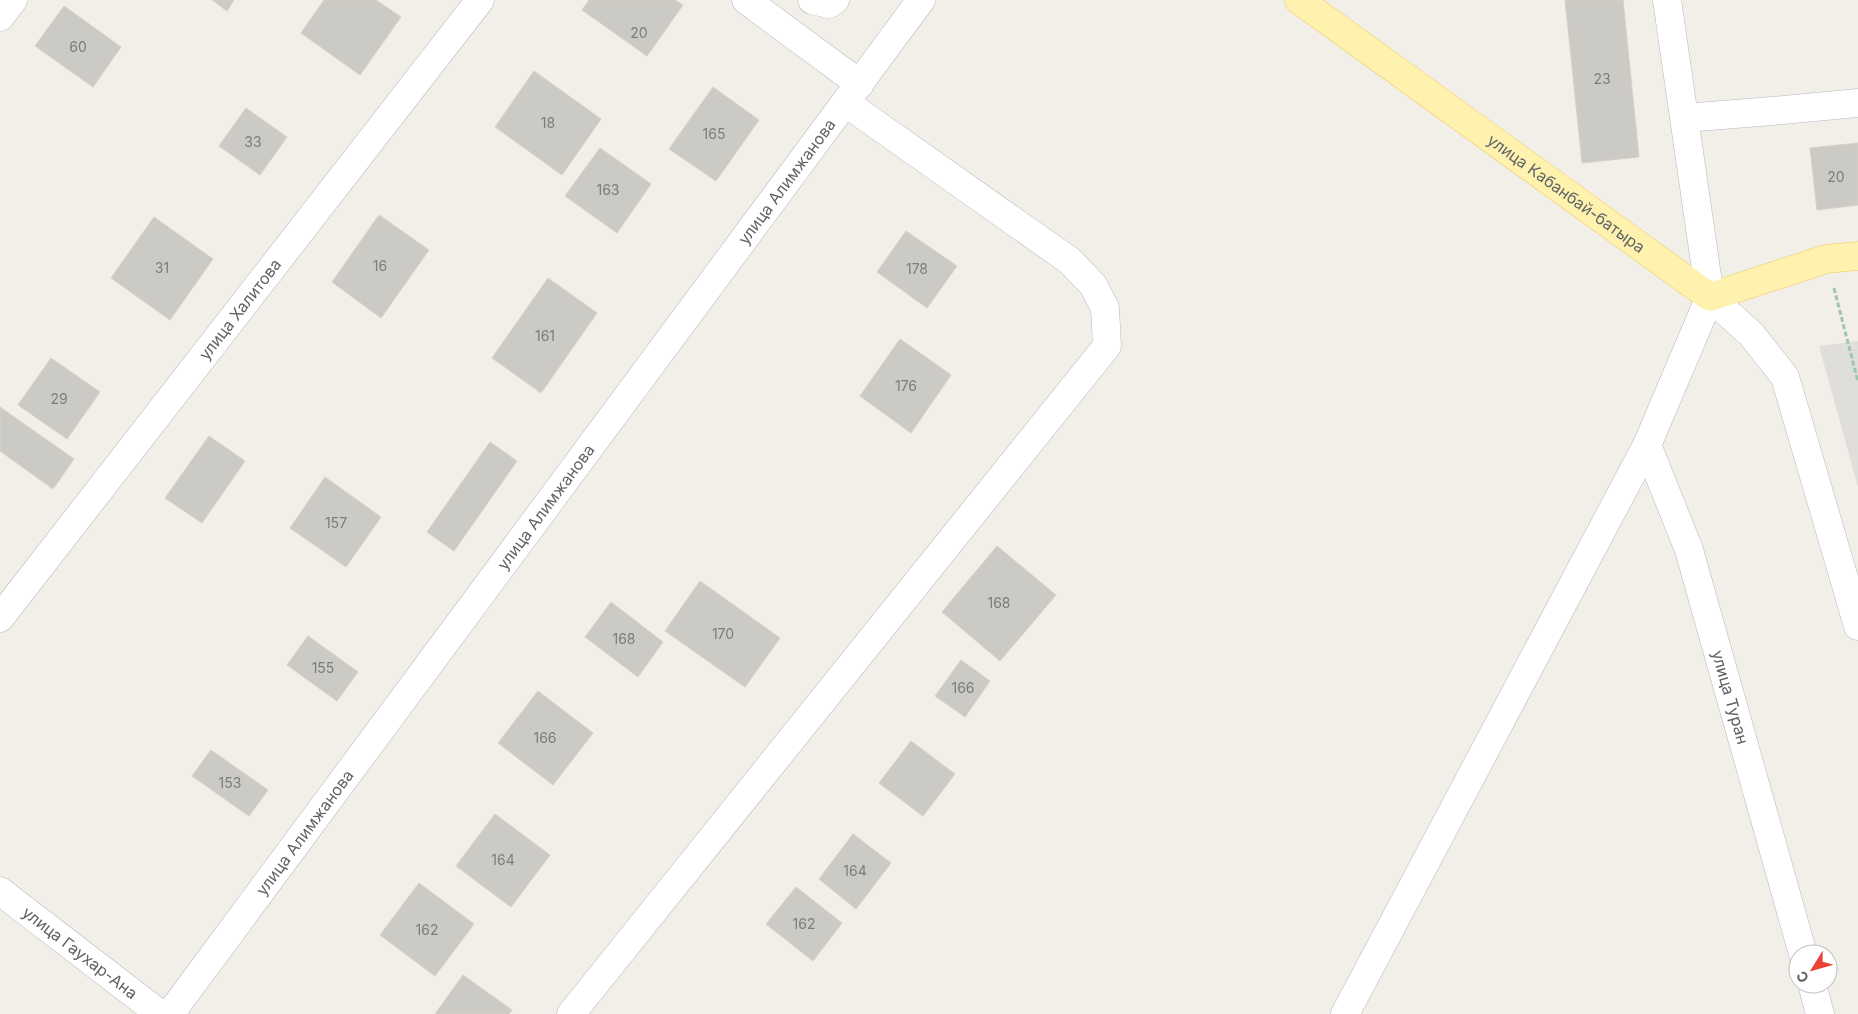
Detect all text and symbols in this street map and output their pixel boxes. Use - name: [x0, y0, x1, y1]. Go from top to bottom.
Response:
- house number: 20: [630, 24, 648, 41]
- house number: 60: [69, 38, 87, 55]
- house number: 23: [1593, 70, 1611, 87]
- house number: 18: [541, 114, 555, 131]
- street label: улица Алимжанова: [734, 115, 840, 248]
- house number: 165: [703, 125, 725, 142]
- street label: улица Кабанбай-батыра: [1484, 130, 1649, 257]
- house number: 33: [244, 133, 262, 150]
- house number: 20: [1827, 168, 1845, 185]
- house number: 163: [596, 181, 620, 198]
- street label: улица Халитова: [194, 255, 285, 364]
- house number: 16: [373, 257, 387, 274]
- house number: 31: [155, 259, 169, 276]
- house number: 178: [906, 260, 928, 277]
- house number: 161: [535, 327, 555, 344]
- house number: 176: [895, 377, 917, 394]
- house number: 29: [50, 390, 68, 407]
- street label: улица Алимжанова: [493, 440, 599, 574]
- house number: 157: [325, 514, 347, 531]
- house number: 168: [987, 594, 1011, 611]
- house number: 170: [712, 625, 734, 642]
- house number: 168: [612, 630, 636, 647]
- street label: улица Туран: [1708, 648, 1753, 746]
- house number: 155: [312, 659, 334, 676]
- house number: 166: [951, 679, 975, 696]
- house number: 166: [533, 729, 557, 746]
- street label: улица Алимжанова: [252, 766, 358, 899]
- house number: 153: [219, 774, 241, 791]
- house number: 164: [491, 851, 515, 868]
- house number: 164: [843, 862, 867, 879]
- street label: улица Гаухар-Ана: [19, 902, 142, 1003]
- house number: 162: [793, 915, 815, 932]
- house number: 162: [416, 921, 438, 938]
- north arrow: [1788, 944, 1838, 994]
- text: С: [1792, 968, 1812, 986]

